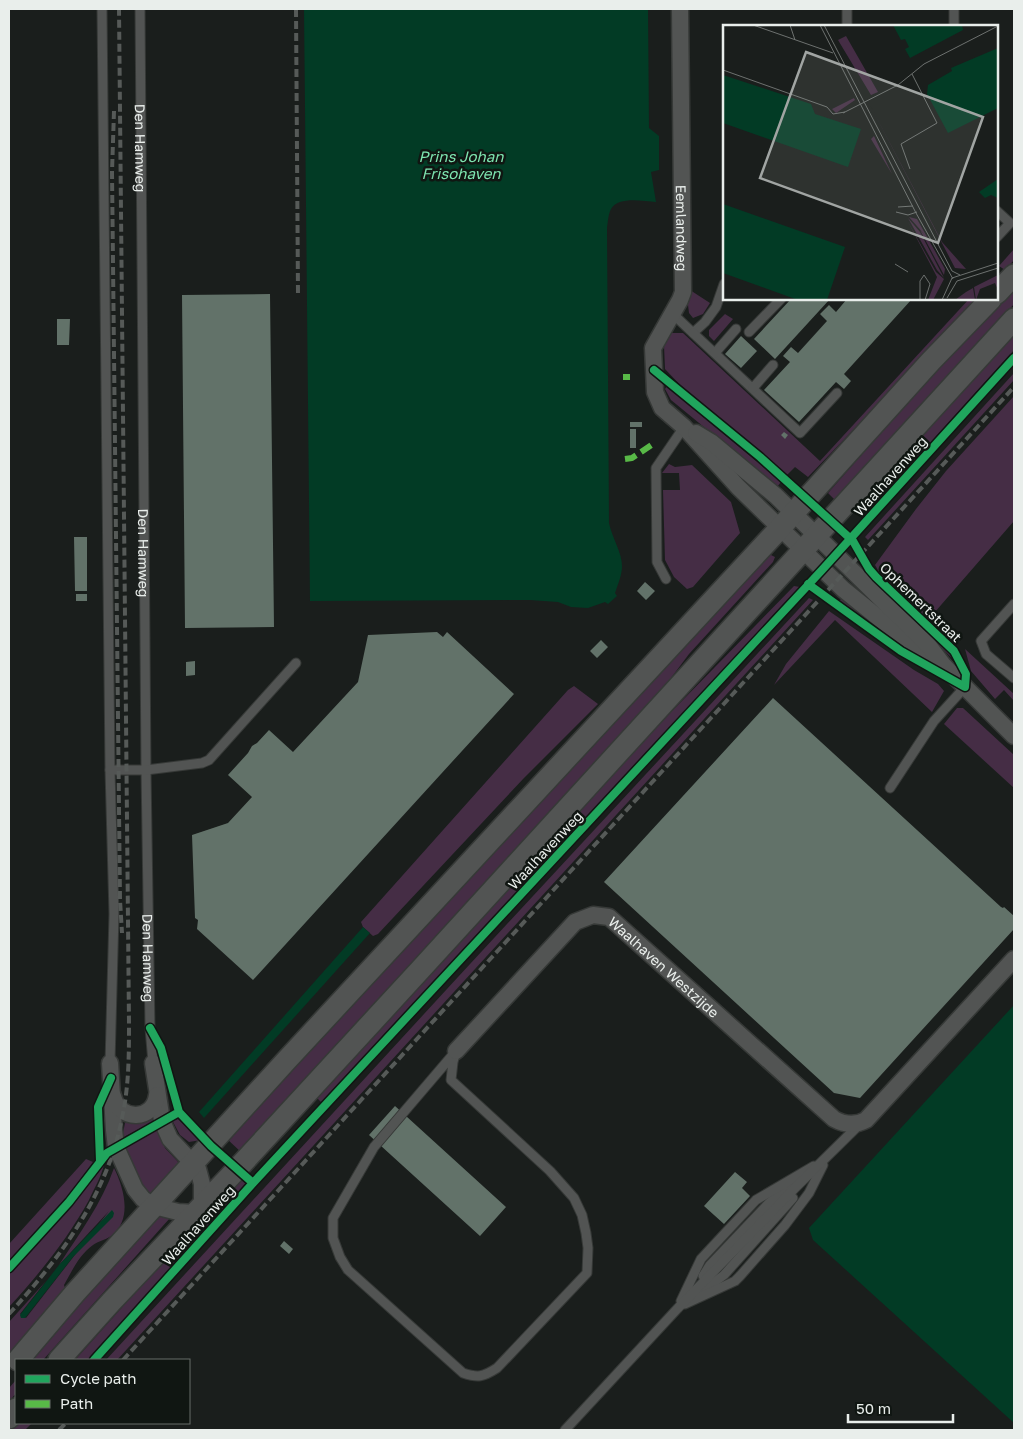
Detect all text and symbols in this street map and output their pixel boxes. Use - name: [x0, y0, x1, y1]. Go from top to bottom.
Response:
- inset map: [723, 25, 998, 300]
- street label: Den Hamweg: [132, 104, 150, 192]
- water label: Prins Johan Frisohaven: [419, 147, 504, 182]
- street label: Eemlandweg: [673, 185, 691, 271]
- street label: Waalhavenweg: [850, 433, 930, 519]
- street label: Den Hamweg: [135, 509, 153, 597]
- street label: Ophemertstraat: [877, 559, 965, 645]
- street label: Waalhavenweg: [504, 807, 586, 893]
- street label: Waalhaven Westzijde: [605, 912, 723, 1021]
- street label: Den Hamweg: [140, 913, 158, 1002]
- street label: Waalhavenweg: [158, 1182, 238, 1268]
- legend: [15, 1359, 190, 1424]
- text: Cycle path: [60, 1369, 136, 1387]
- scale bar: [848, 1392, 953, 1424]
- text: Path: [60, 1394, 93, 1412]
- text: 50 m: [856, 1399, 891, 1417]

